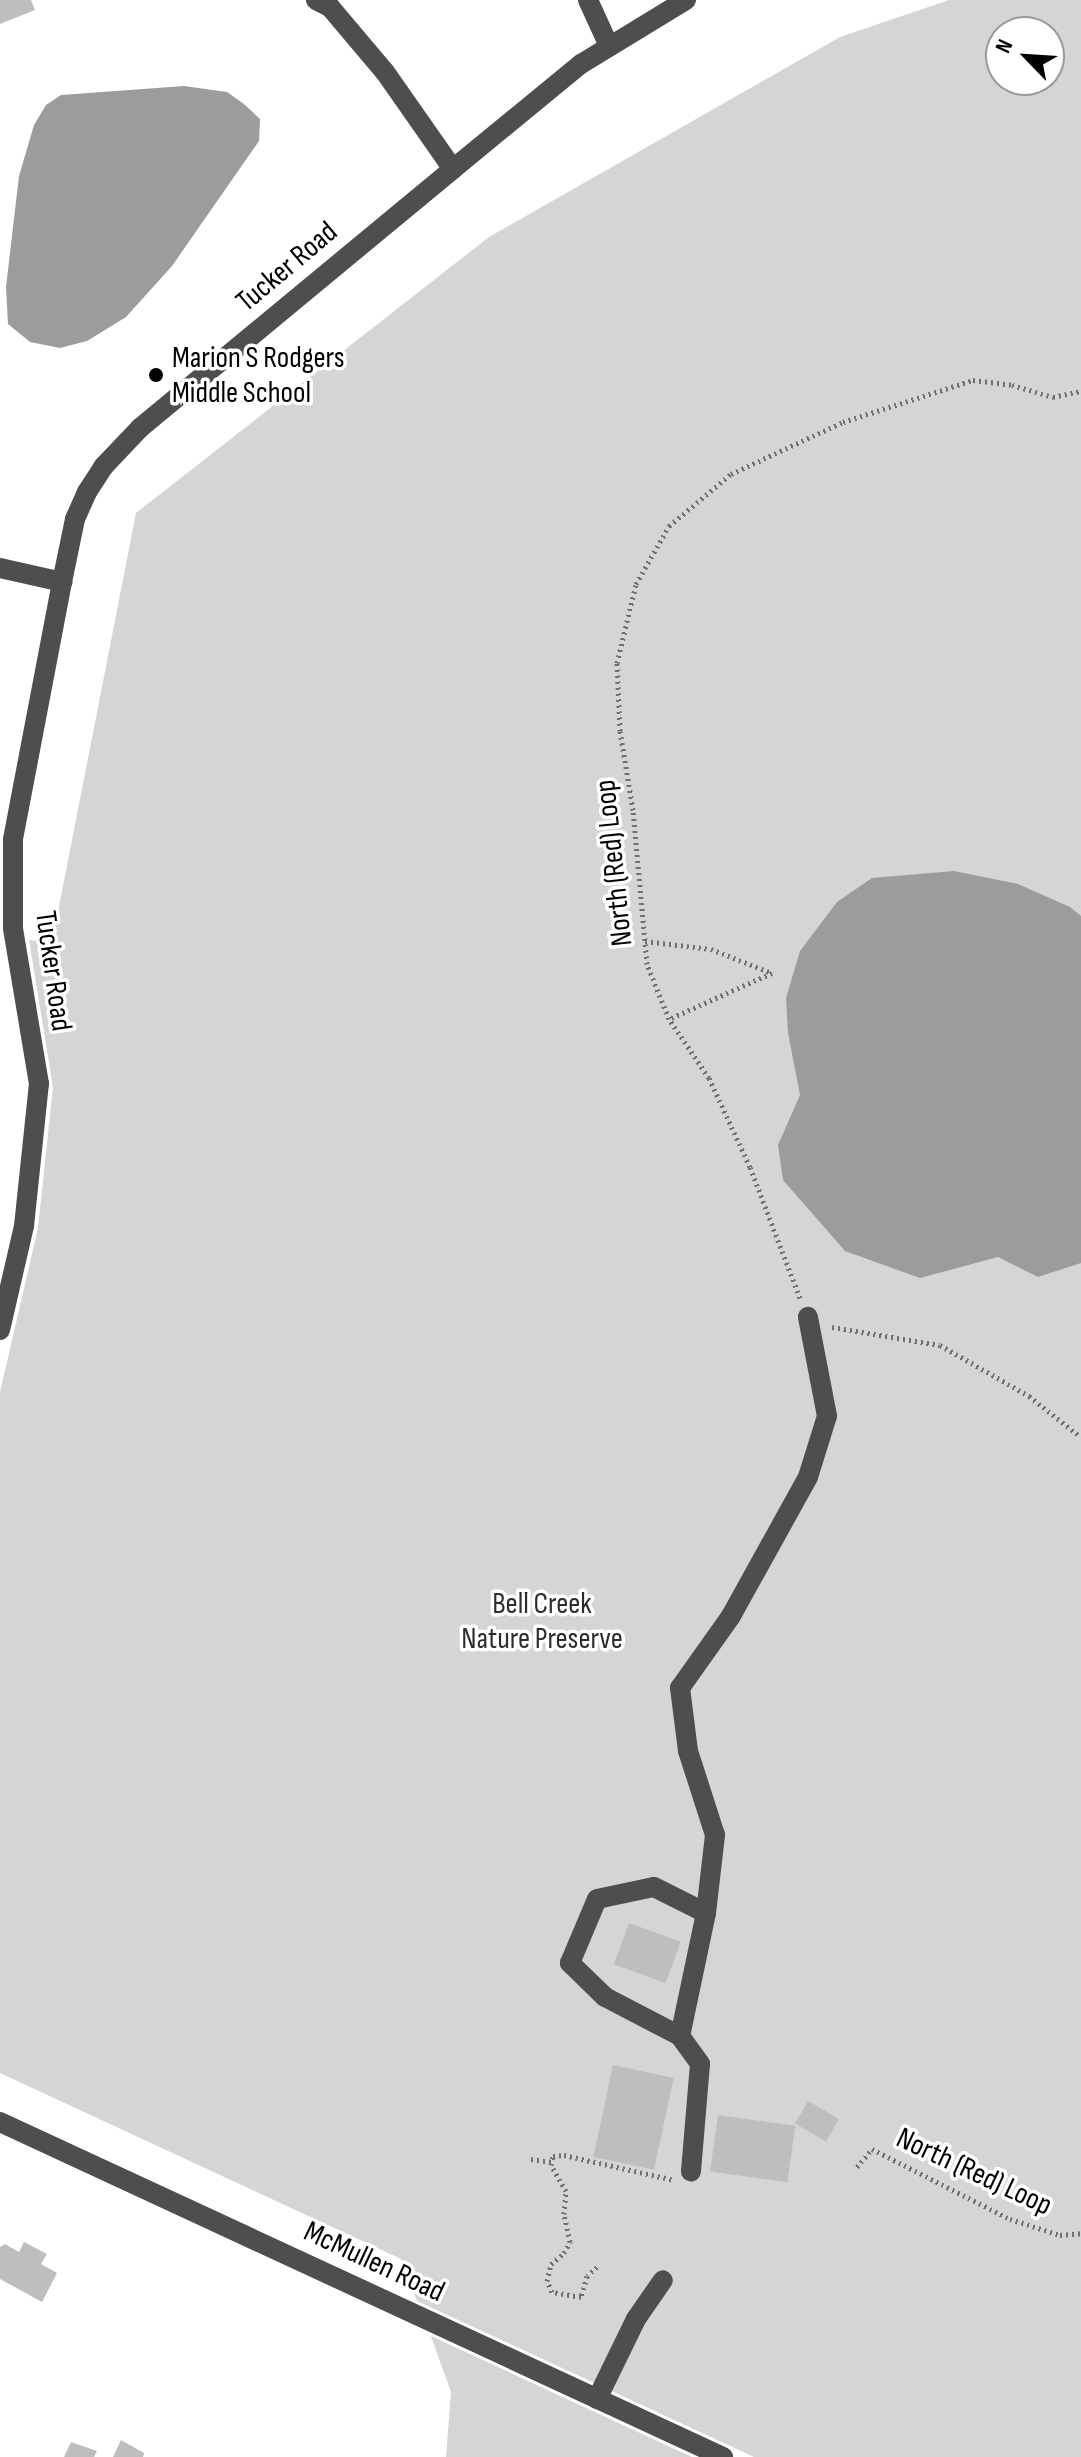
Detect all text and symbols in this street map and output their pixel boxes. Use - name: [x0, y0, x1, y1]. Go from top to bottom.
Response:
- north arrow: [985, 16, 1065, 96]
- text: N: [990, 35, 1019, 58]
- street label: Tucker Road: [229, 214, 345, 320]
- place label: Marion S Rodgers Middle School: [172, 340, 345, 410]
- marker: Marion S Rodgers Middle School: [147, 366, 165, 384]
- street label: North (Red) Loop: [587, 778, 641, 948]
- street label: Tucker Road: [27, 909, 79, 1033]
- park label: Bell Creek Nature Preserve: [461, 1586, 623, 1656]
- street label: North (Red) Loop: [891, 2120, 1057, 2224]
- street label: McMullen Road: [298, 2214, 450, 2310]

